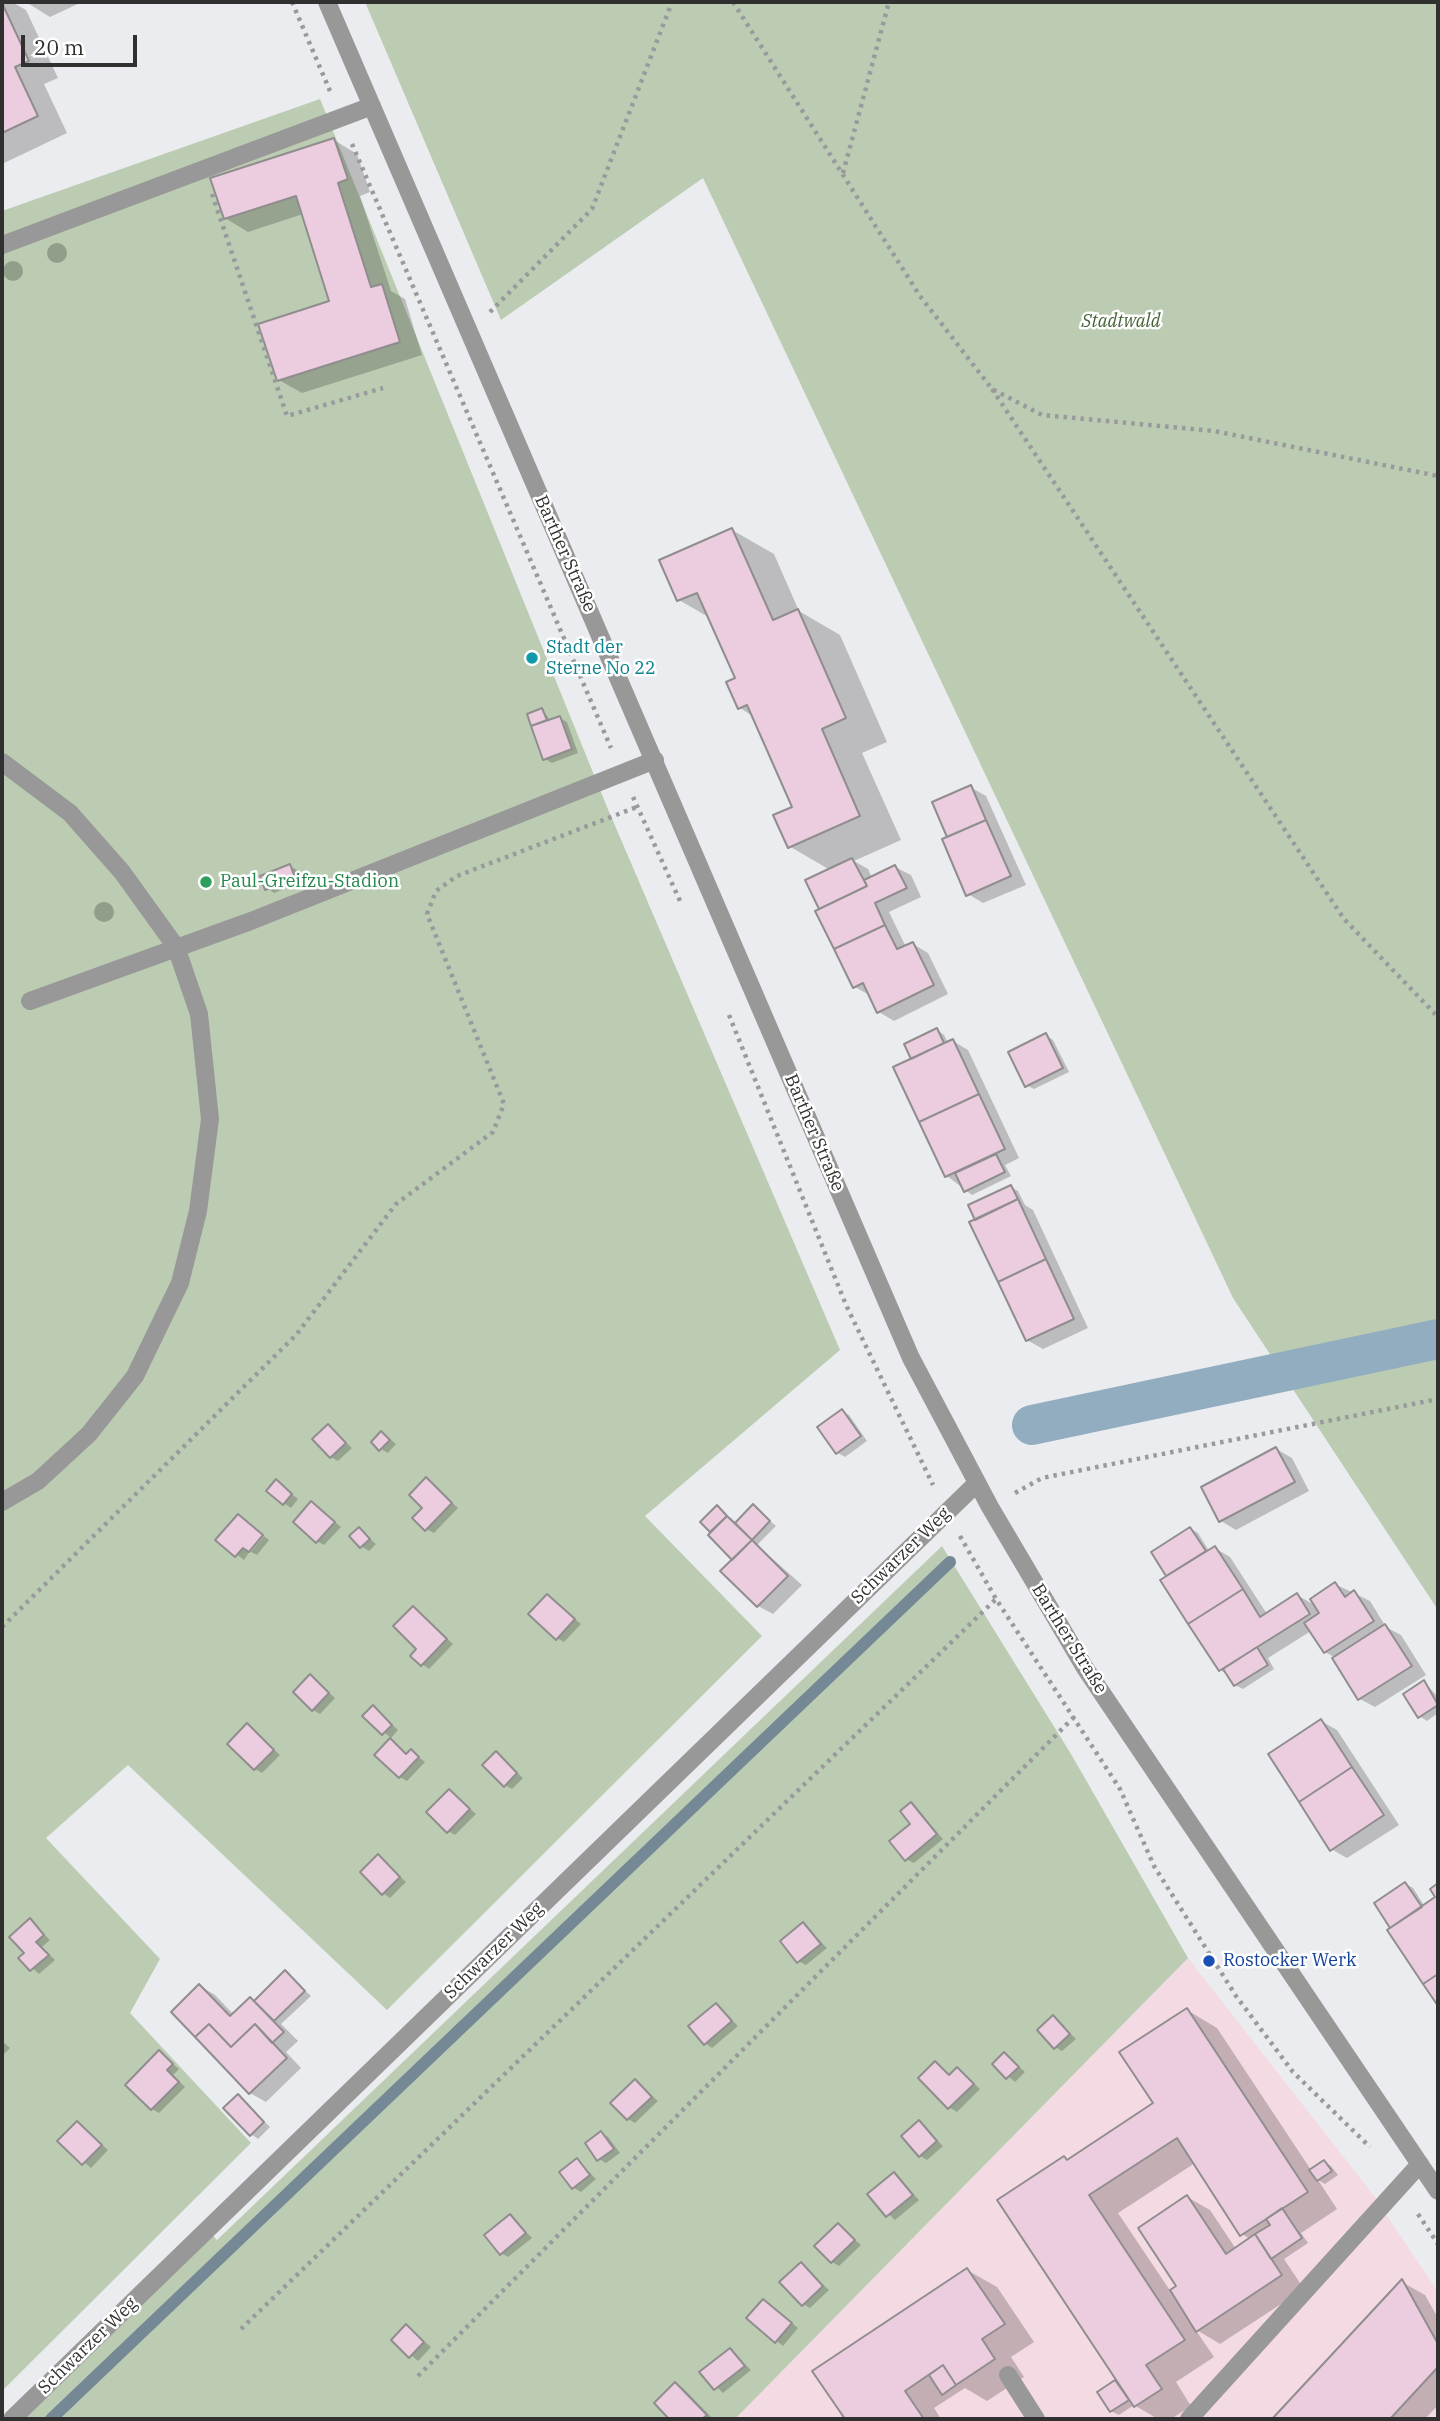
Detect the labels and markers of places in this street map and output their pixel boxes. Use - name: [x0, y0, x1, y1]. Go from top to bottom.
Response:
- place label: Stadt der Sterne No 22: [546, 637, 656, 680]
- marker: Stadt der Sterne No 22: [524, 650, 540, 666]
- place label: Paul-Greifzu-Stadion: [220, 871, 399, 893]
- marker: Paul-Greifzu-Stadion: [198, 874, 214, 890]
- place label: Rostocker Werk: [1223, 1950, 1356, 1972]
- marker: Rostocker Werk: [1201, 1953, 1217, 1969]

